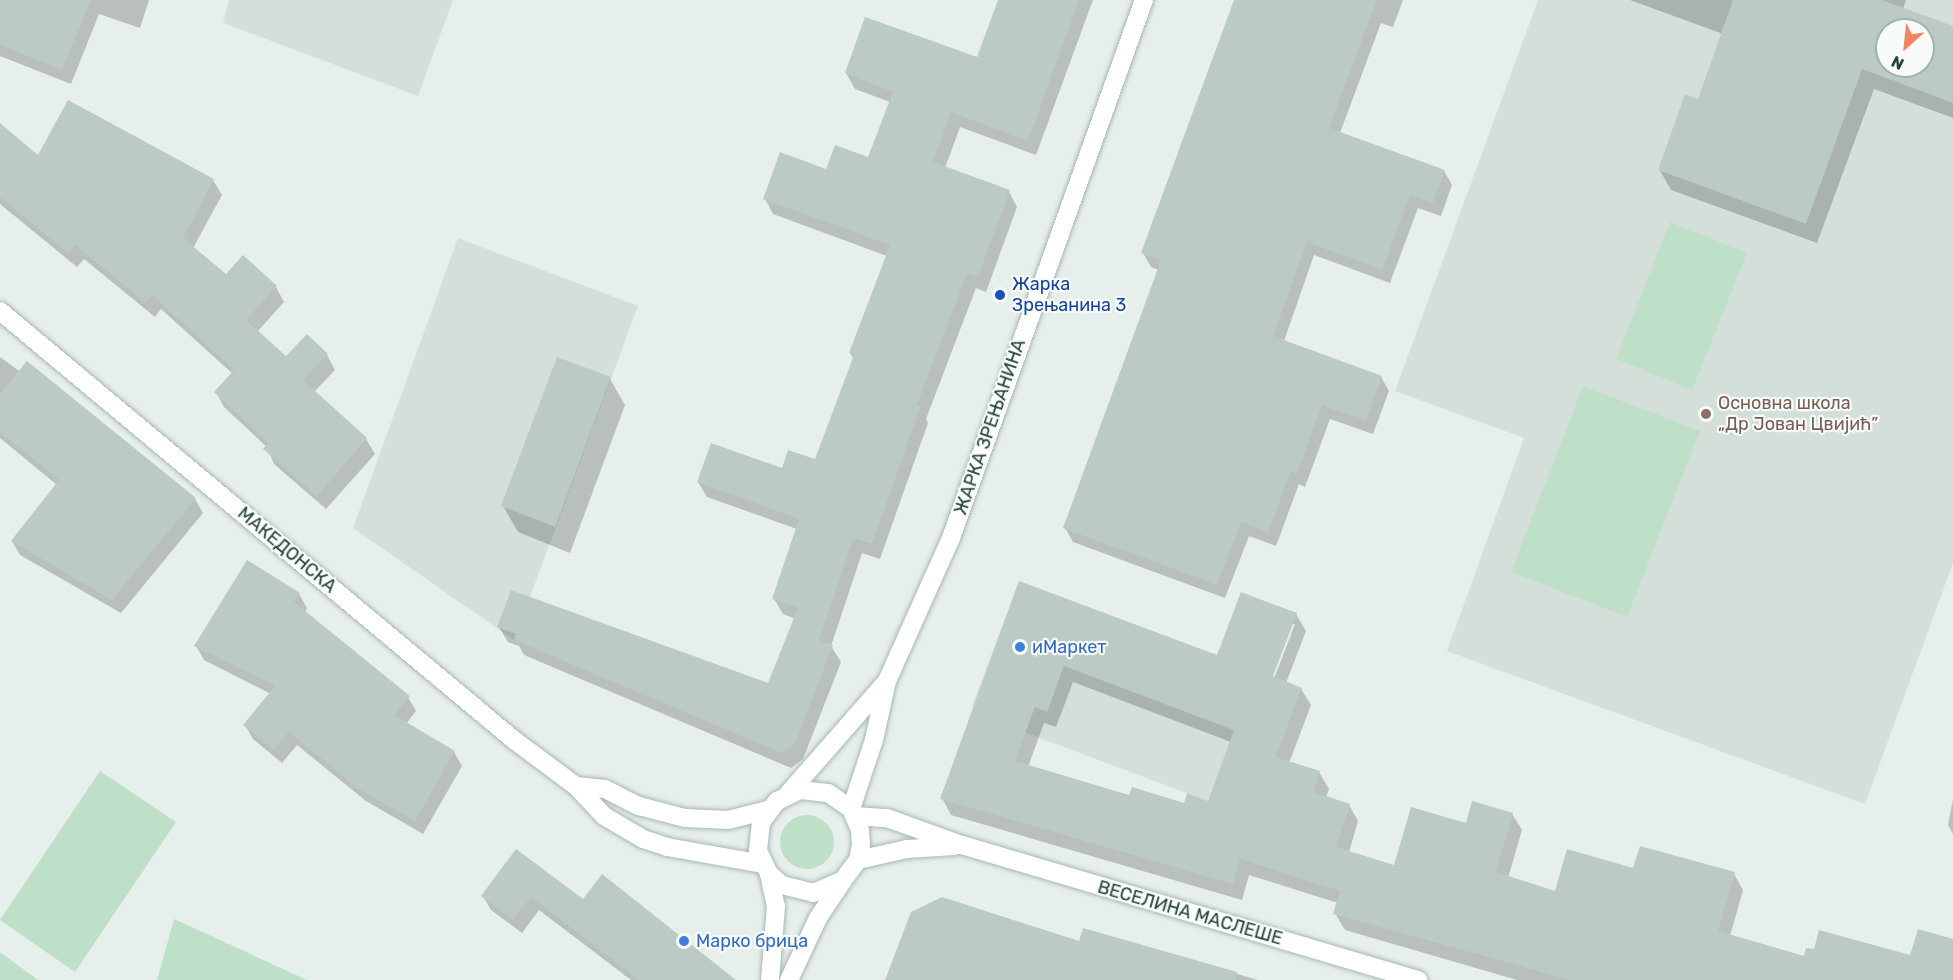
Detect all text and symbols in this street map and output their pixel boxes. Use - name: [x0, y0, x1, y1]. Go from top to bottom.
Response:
- north arrow: [1875, 18, 1935, 78]
- text: N: [1888, 52, 1907, 74]
- place label: Жарка Зрењанина 3: [1012, 274, 1126, 316]
- marker: Жарка Зрењанина 3: [993, 288, 1007, 302]
- street label: ЖАРКА ЗРЕЊАНИНА: [950, 336, 1030, 518]
- place label: Основна школа „Др Јован Цвијић”: [1718, 393, 1878, 436]
- marker: Основна школа „Др Јован Цвијић”: [1699, 407, 1713, 421]
- street label: МАКЕДОНСКА: [233, 502, 341, 598]
- place label: иМаркет: [1032, 636, 1106, 658]
- marker: иМаркет: [1013, 640, 1027, 654]
- street label: ВЕСЕЛИНА МАСЛЕШЕ: [1095, 876, 1285, 950]
- place label: Марко брица: [696, 930, 808, 952]
- marker: Марко брица: [677, 934, 691, 948]

